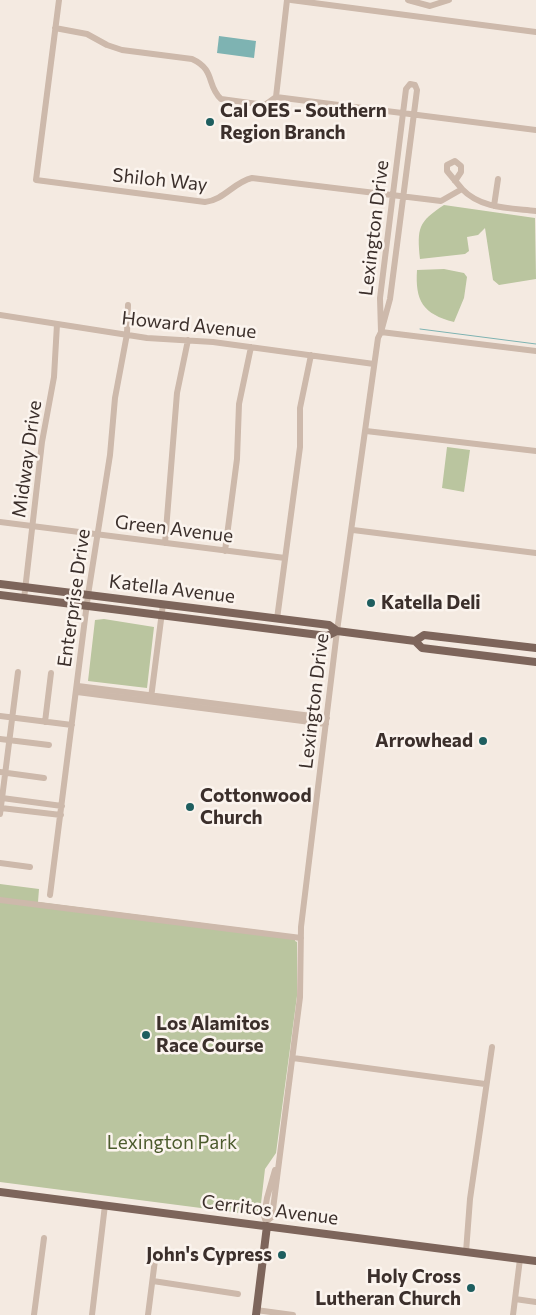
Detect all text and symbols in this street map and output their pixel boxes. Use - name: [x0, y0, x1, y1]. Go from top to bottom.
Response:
- place label: Cal OES - Southern Region Branch: [220, 100, 387, 144]
- marker: Cal OES - Southern Region Branch: [204, 116, 216, 128]
- street label: Lexington Drive: [354, 159, 394, 297]
- street label: Shiloh Way: [111, 164, 209, 196]
- street label: Howard Avenue: [120, 307, 258, 343]
- street label: Midway Drive: [7, 399, 47, 519]
- street label: Green Avenue: [114, 510, 234, 548]
- street label: Enterprise Drive: [53, 527, 95, 669]
- street label: Katella Avenue: [108, 570, 236, 608]
- place label: Katella Deli: [381, 592, 481, 614]
- marker: Katella Deli: [365, 597, 377, 609]
- street label: Lexington Drive: [294, 632, 334, 770]
- place label: Arrowhead: [375, 730, 473, 752]
- marker: Arrowhead: [477, 735, 489, 747]
- place label: Cottonwood Church: [200, 785, 312, 829]
- marker: Cottonwood Church: [184, 801, 196, 813]
- place label: Los Alamitos Race Course: [156, 1013, 269, 1057]
- marker: Los Alamitos Race Course: [140, 1029, 152, 1041]
- park label: Lexington Park: [107, 1132, 237, 1154]
- street label: Cerritos Avenue: [200, 1190, 340, 1230]
- place label: John's Cypress: [146, 1244, 272, 1266]
- marker: John's Cypress: [276, 1249, 288, 1261]
- place label: Holy Cross Lutheran Church: [315, 1266, 461, 1310]
- marker: Holy Cross Lutheran Church: [465, 1282, 477, 1294]

